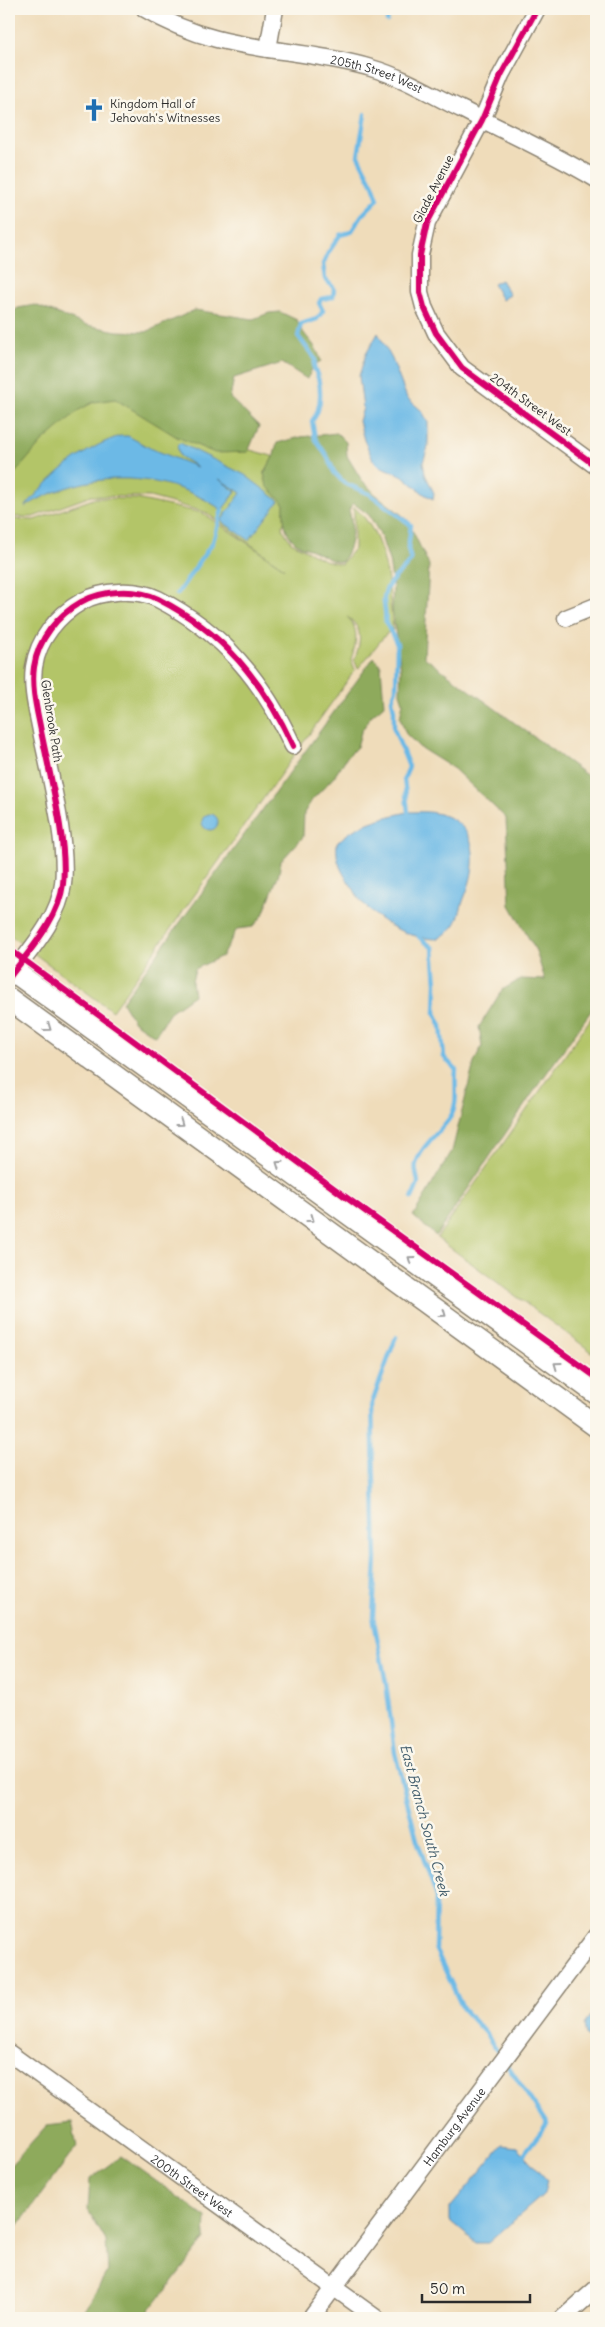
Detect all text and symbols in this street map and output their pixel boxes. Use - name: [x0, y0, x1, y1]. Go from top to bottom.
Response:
- street label: 205th Street West: [329, 51, 425, 96]
- place label: Kingdom Hall of Jehovah's Witnesses: [110, 96, 220, 125]
- church icon: Kingdom Hall of Jehovah's Witnesses: [81, 97, 107, 123]
- street label: Glade Avenue: [409, 152, 457, 226]
- street label: 204th Street West: [488, 370, 574, 438]
- street label: Glenbrook Path: [38, 679, 66, 763]
- one-way arrow: [42, 1022, 52, 1031]
- one-way arrow: [174, 1117, 184, 1126]
- one-way arrow: [275, 1161, 285, 1170]
- one-way arrow: [305, 1213, 315, 1222]
- one-way arrow: [407, 1256, 417, 1265]
- one-way arrow: [437, 1308, 447, 1317]
- one-way arrow: [553, 1362, 563, 1371]
- water label: East Branch South Creek: [396, 1742, 454, 1899]
- street label: Hamburg Avenue: [420, 2084, 488, 2169]
- street label: 200th Street West: [148, 2151, 236, 2220]
- scale bar: [422, 2272, 530, 2304]
- text: 50 m: [430, 2279, 465, 2298]

